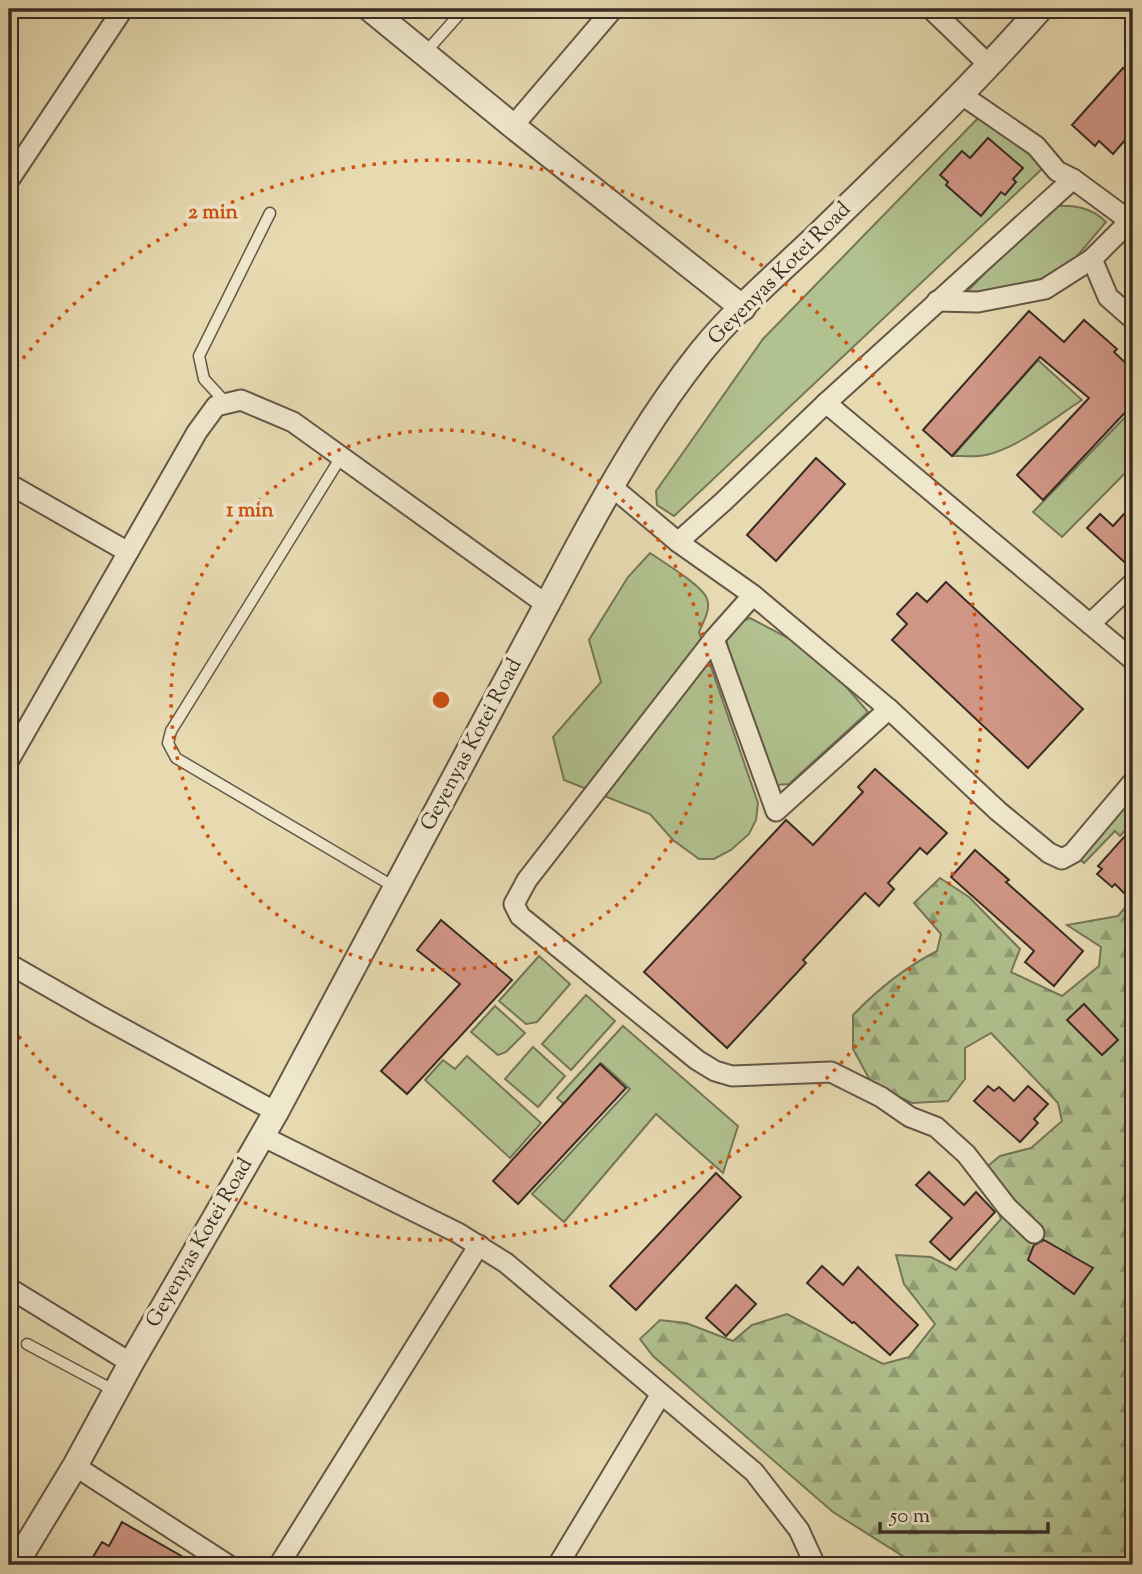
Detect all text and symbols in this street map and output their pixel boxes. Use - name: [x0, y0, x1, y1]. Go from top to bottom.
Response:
- street label: Geyenyas Kotei Road: [702, 196, 858, 352]
- text: 2 min: [188, 198, 239, 228]
- text: 1 min: [226, 496, 274, 526]
- street label: Geyenyas Kotei Road: [414, 653, 530, 837]
- centre of rings: [429, 688, 453, 712]
- street label: Geyenyas Kotei Road: [139, 1152, 261, 1333]
- scale bar: [880, 1490, 1048, 1534]
- text: 50 m: [889, 1502, 930, 1532]

